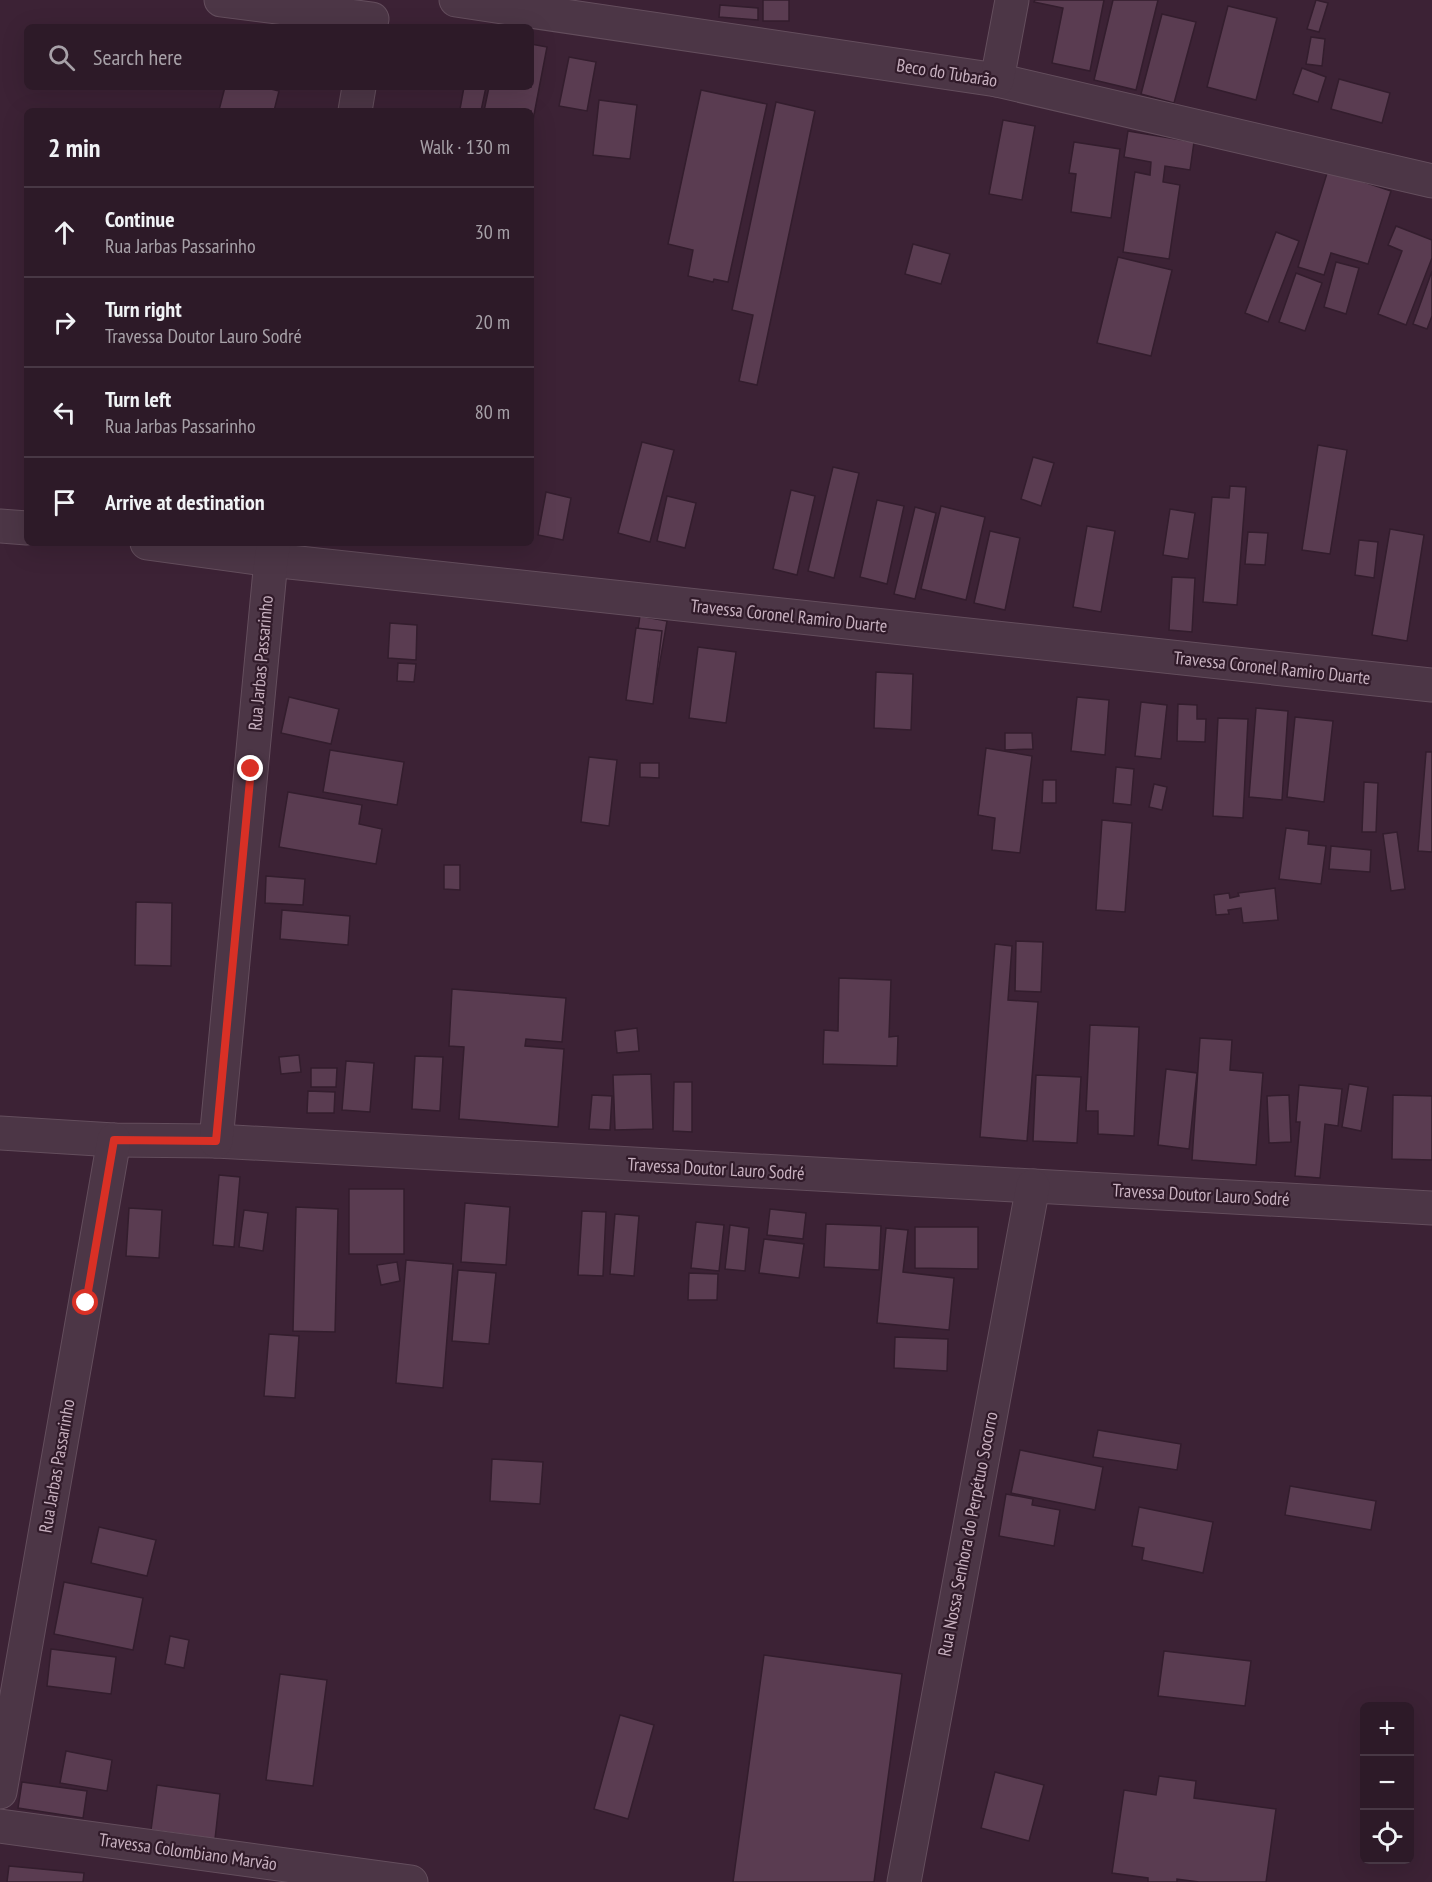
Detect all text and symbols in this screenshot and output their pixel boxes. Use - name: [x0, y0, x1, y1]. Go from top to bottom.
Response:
- search box: [24, 24, 534, 90]
- icon: search: [45, 41, 78, 74]
- text: Search here: [93, 43, 182, 71]
- street label: Beco do Tubarão: [895, 53, 999, 92]
- text: 2 min: [48, 131, 101, 164]
- text: Walk · 130 m: [420, 134, 510, 160]
- text: Continue: [105, 205, 175, 233]
- icon: ahead: [48, 216, 81, 249]
- text: 30 m: [475, 219, 510, 245]
- text: Rua Jarbas Passarinho: [105, 233, 256, 259]
- text: Turn right: [105, 295, 182, 323]
- icon: right: [48, 306, 81, 339]
- text: 20 m: [475, 309, 510, 335]
- text: Travessa Doutor Lauro Sodré: [105, 323, 302, 349]
- text: Turn left: [105, 385, 171, 413]
- icon: left: [48, 396, 81, 429]
- text: 80 m: [475, 399, 510, 425]
- text: Rua Jarbas Passarinho: [105, 413, 256, 439]
- icon: arrive: [48, 486, 81, 519]
- text: Arrive at destination: [105, 488, 265, 516]
- street label: Rua Jarbas Passarinho: [243, 594, 278, 731]
- street label: Travessa Coronel Ramiro Duarte: [689, 594, 889, 637]
- street label: Travessa Coronel Ramiro Duarte: [1172, 646, 1372, 689]
- route end: [237, 755, 263, 781]
- street label: Travessa Doutor Lauro Sodré: [627, 1152, 805, 1185]
- street label: Travessa Doutor Lauro Sodré: [1112, 1178, 1290, 1211]
- route start: [72, 1289, 98, 1315]
- street label: Rua Jarbas Passarinho: [33, 1397, 80, 1535]
- street label: Rua Nossa Senhora do Perpétuo Socorro: [932, 1409, 1003, 1658]
- map controls: [1360, 1702, 1414, 1864]
- button: +: [1360, 1702, 1414, 1756]
- button: −: [1360, 1756, 1414, 1810]
- button: locate: [1360, 1810, 1414, 1864]
- street label: Travessa Colombiano Marvão: [98, 1828, 279, 1875]

